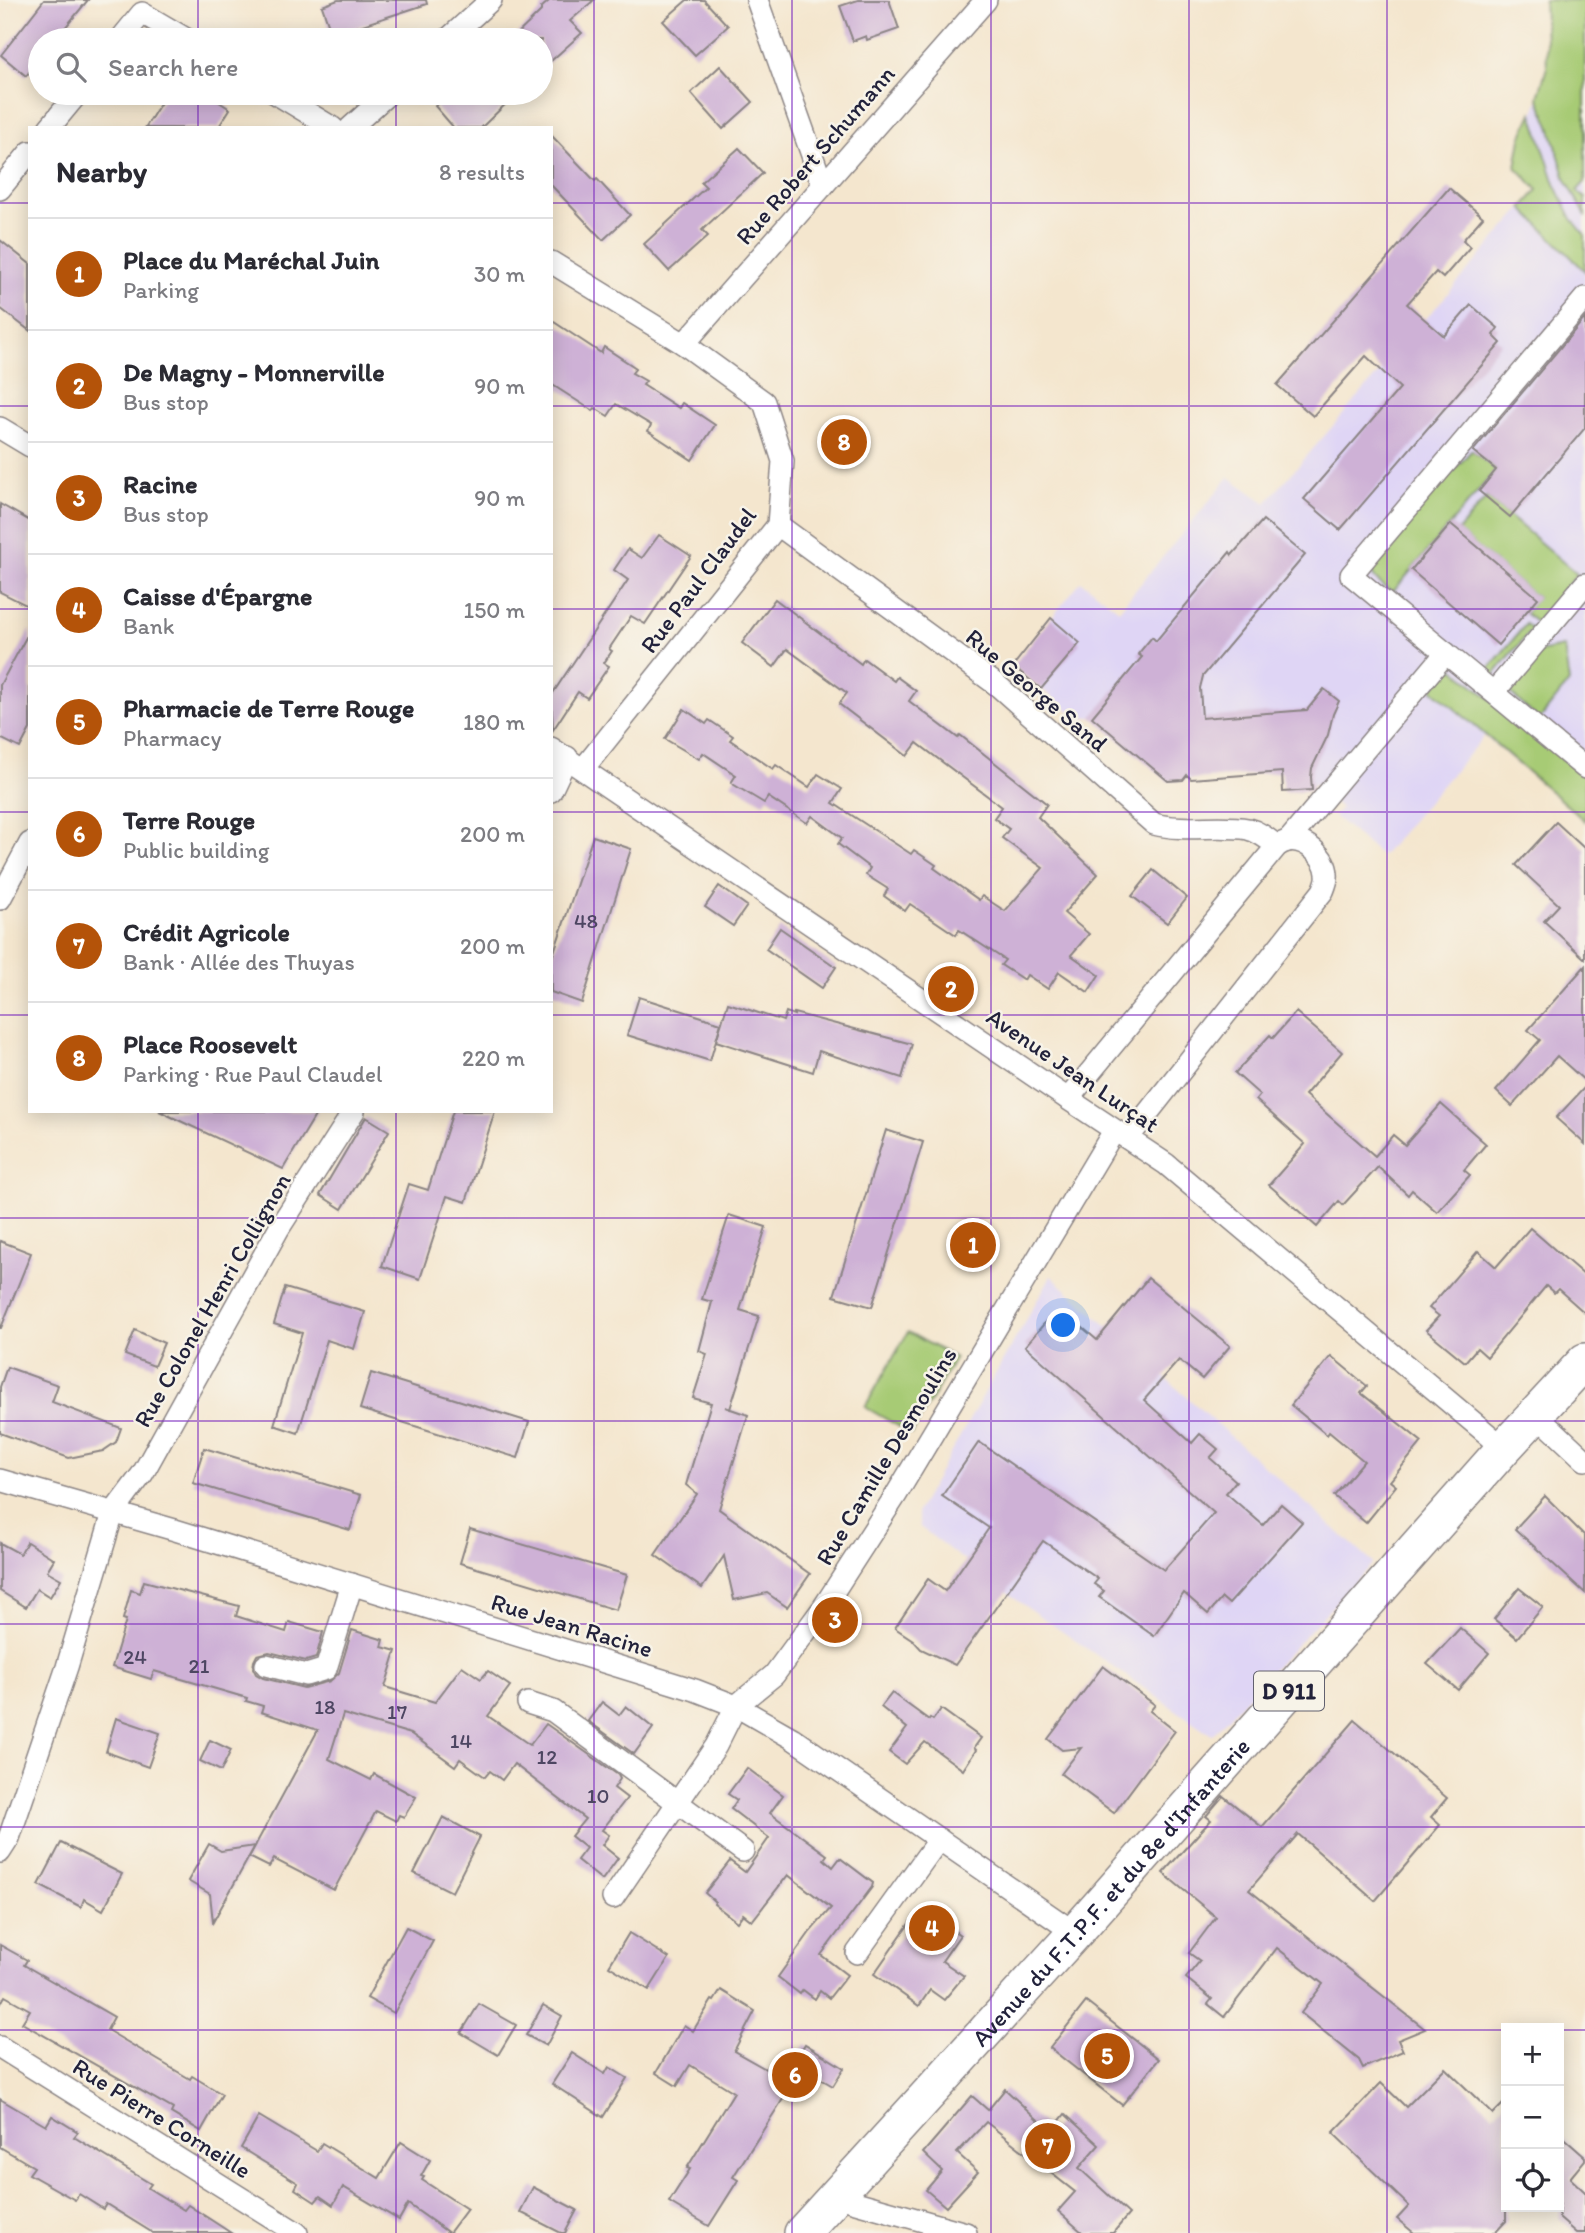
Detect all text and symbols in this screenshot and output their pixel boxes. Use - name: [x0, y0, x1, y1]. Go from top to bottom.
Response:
- search box: [28, 28, 553, 105]
- icon: search: [52, 48, 90, 86]
- text: Search here: [108, 51, 238, 83]
- street label: Rue Robert Schumann: [729, 59, 901, 250]
- text: Nearby: [56, 153, 147, 190]
- text: 8 results: [439, 158, 525, 186]
- text: Place du Maréchal Juin: [123, 244, 379, 276]
- text: 1: [74, 260, 84, 288]
- text: 30 m: [474, 260, 525, 288]
- text: Parking: [123, 276, 199, 304]
- text: De Magny - Monnerville: [123, 356, 385, 388]
- text: 2: [73, 372, 85, 400]
- text: 90 m: [474, 372, 525, 400]
- text: Bus stop: [123, 388, 209, 416]
- pin: 8: [821, 416, 867, 468]
- text: Racine: [123, 468, 198, 500]
- text: 3: [73, 484, 85, 512]
- text: 90 m: [474, 484, 525, 512]
- text: Bus stop: [123, 500, 209, 528]
- street label: Rue Paul Claudel: [634, 501, 762, 659]
- text: Caisse d'Épargne: [123, 580, 312, 612]
- text: 4: [72, 596, 86, 624]
- text: 150 m: [464, 596, 525, 624]
- text: Bank: [123, 612, 175, 640]
- street label: Rue George Sand: [960, 622, 1114, 758]
- text: Pharmacie de Terre Rouge: [123, 692, 414, 724]
- text: 5: [73, 708, 85, 736]
- text: 180 m: [463, 708, 525, 736]
- text: Pharmacy: [123, 724, 221, 752]
- text: Terre Rouge: [123, 804, 255, 836]
- text: 6: [73, 820, 85, 848]
- text: 200 m: [460, 820, 525, 848]
- text: Public building: [123, 836, 269, 864]
- house number: 48: [574, 908, 598, 933]
- text: Crédit Agricole: [123, 916, 290, 948]
- text: 7: [73, 932, 85, 960]
- text: 200 m: [460, 932, 525, 960]
- text: Bank · Allée des Thuyas: [123, 948, 355, 976]
- pin: 2: [928, 963, 974, 1015]
- street label: Avenue Jean Lurçat: [981, 1002, 1165, 1138]
- text: Place Roosevelt: [123, 1028, 297, 1060]
- text: 8: [73, 1044, 85, 1072]
- text: 220 m: [462, 1044, 525, 1072]
- text: Parking · Rue Paul Claudel: [123, 1060, 382, 1088]
- street label: Rue Colonel Henri Collignon: [127, 1167, 297, 1432]
- pin: 1: [950, 1219, 996, 1271]
- your location: [1046, 1308, 1080, 1342]
- street label: Rue Camille Desmoulins: [809, 1342, 963, 1570]
- street label: Rue Jean Racine: [488, 1587, 656, 1663]
- pin: 3: [812, 1594, 858, 1646]
- house number: 24: [123, 1644, 147, 1669]
- house number: 21: [189, 1653, 210, 1678]
- road number: D 911: [1254, 1672, 1324, 1710]
- house number: 18: [314, 1694, 336, 1719]
- house number: 17: [387, 1699, 407, 1724]
- house number: 14: [450, 1728, 473, 1753]
- street label: Avenue du F.T.P.F. et du 8e d'Infanterie: [965, 1732, 1255, 2052]
- house number: 12: [537, 1744, 557, 1769]
- house number: 10: [587, 1783, 609, 1808]
- pin: 4: [909, 1902, 955, 1954]
- map controls: [1501, 2023, 1564, 2212]
- button: +: [1501, 2023, 1564, 2086]
- pin: 5: [1084, 2030, 1130, 2082]
- pin: 6: [772, 2049, 818, 2101]
- street label: Rue Pierre Corneille: [68, 2051, 256, 2185]
- button: −: [1501, 2086, 1564, 2149]
- pin: 7: [1025, 2120, 1071, 2172]
- button: locate: [1501, 2149, 1564, 2212]

